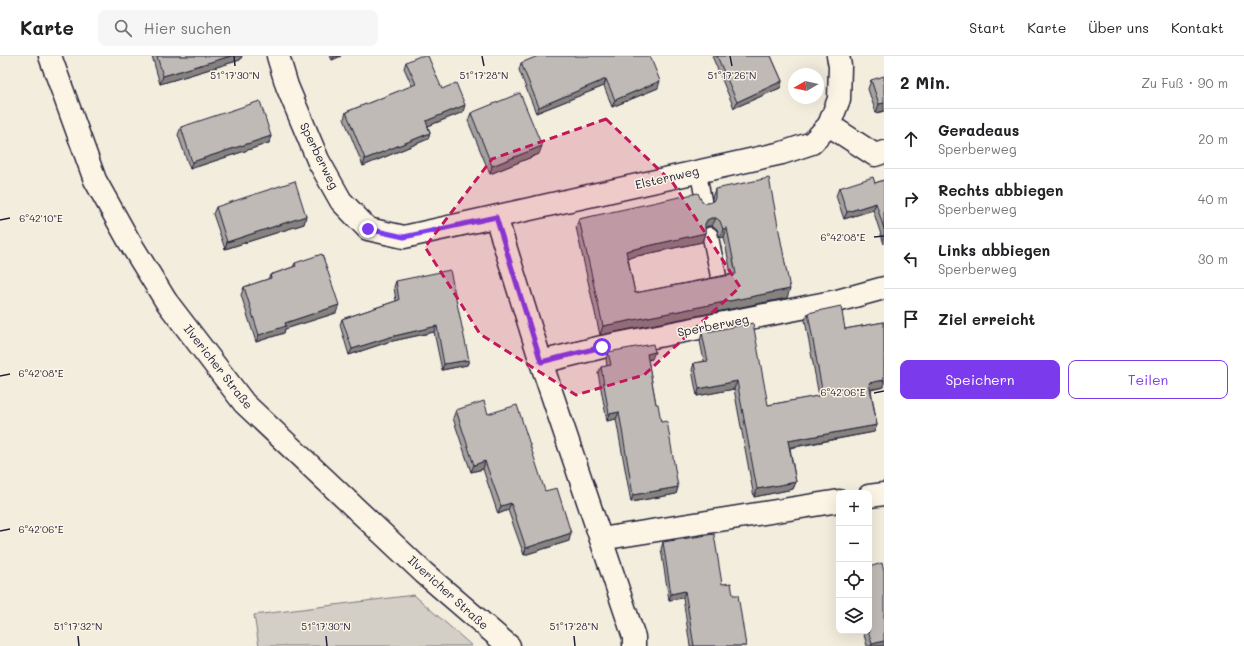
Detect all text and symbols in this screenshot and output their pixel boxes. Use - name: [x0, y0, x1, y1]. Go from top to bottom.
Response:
- search box: [98, 10, 378, 46]
- text: Karte: [20, 15, 74, 40]
- icon: search: [112, 17, 134, 39]
- text: Hier suchen: [144, 18, 231, 38]
- text: Start: [969, 18, 1005, 37]
- text: Karte: [1027, 18, 1066, 37]
- text: Über uns: [1088, 18, 1149, 37]
- text: Kontakt: [1171, 18, 1224, 37]
- text: 51°17'30"N: [210, 68, 260, 82]
- text: 51°17'28"N: [460, 68, 508, 82]
- text: 51°17'26"N: [708, 68, 756, 82]
- north arrow: [788, 68, 824, 104]
- text: 2 Min.: [900, 71, 950, 93]
- text: Zu Fuß · 90 m: [1141, 74, 1228, 91]
- street label: Sperberweg: [297, 120, 343, 192]
- text: Geradeaus: [938, 120, 1019, 140]
- icon: ahead: [900, 128, 922, 150]
- text: 20 m: [1198, 130, 1228, 147]
- text: Sperberweg: [938, 140, 1016, 157]
- street label: Elsternweg: [633, 162, 700, 192]
- text: Rechts abbiegen: [938, 180, 1063, 200]
- icon: right: [900, 188, 922, 210]
- text: 40 m: [1198, 190, 1228, 207]
- text: Sperberweg: [938, 200, 1016, 217]
- text: 6°42'10"E: [19, 211, 63, 225]
- route end: [359, 220, 377, 238]
- text: 6°42'08"E: [820, 230, 866, 244]
- text: Links abbiegen: [938, 240, 1050, 260]
- icon: left: [900, 248, 922, 270]
- text: 30 m: [1198, 250, 1228, 267]
- text: Sperberweg: [938, 260, 1016, 277]
- icon: arrive: [900, 308, 922, 330]
- text: Ziel erreicht: [938, 309, 1035, 329]
- street label: Sperberweg: [676, 310, 750, 340]
- street label: Ilvericher Straße: [181, 321, 257, 412]
- route start: [593, 338, 611, 356]
- button: Speichern: [900, 360, 1060, 399]
- button: Teilen: [1068, 360, 1228, 399]
- text: 6°42'08"E: [18, 366, 64, 380]
- text: 6°42'06"E: [820, 385, 866, 399]
- map controls: [836, 490, 872, 634]
- button: +: [836, 490, 872, 526]
- text: 6°42'06"E: [18, 522, 64, 536]
- button: −: [836, 526, 872, 562]
- street label: Ilvericher Straße: [405, 552, 492, 633]
- button: locate: [836, 562, 872, 598]
- button: layers: [836, 598, 872, 634]
- text: 51°17'32"N: [54, 619, 102, 633]
- text: 51°17'30"N: [301, 619, 351, 633]
- text: 51°17'28"N: [550, 619, 598, 633]

